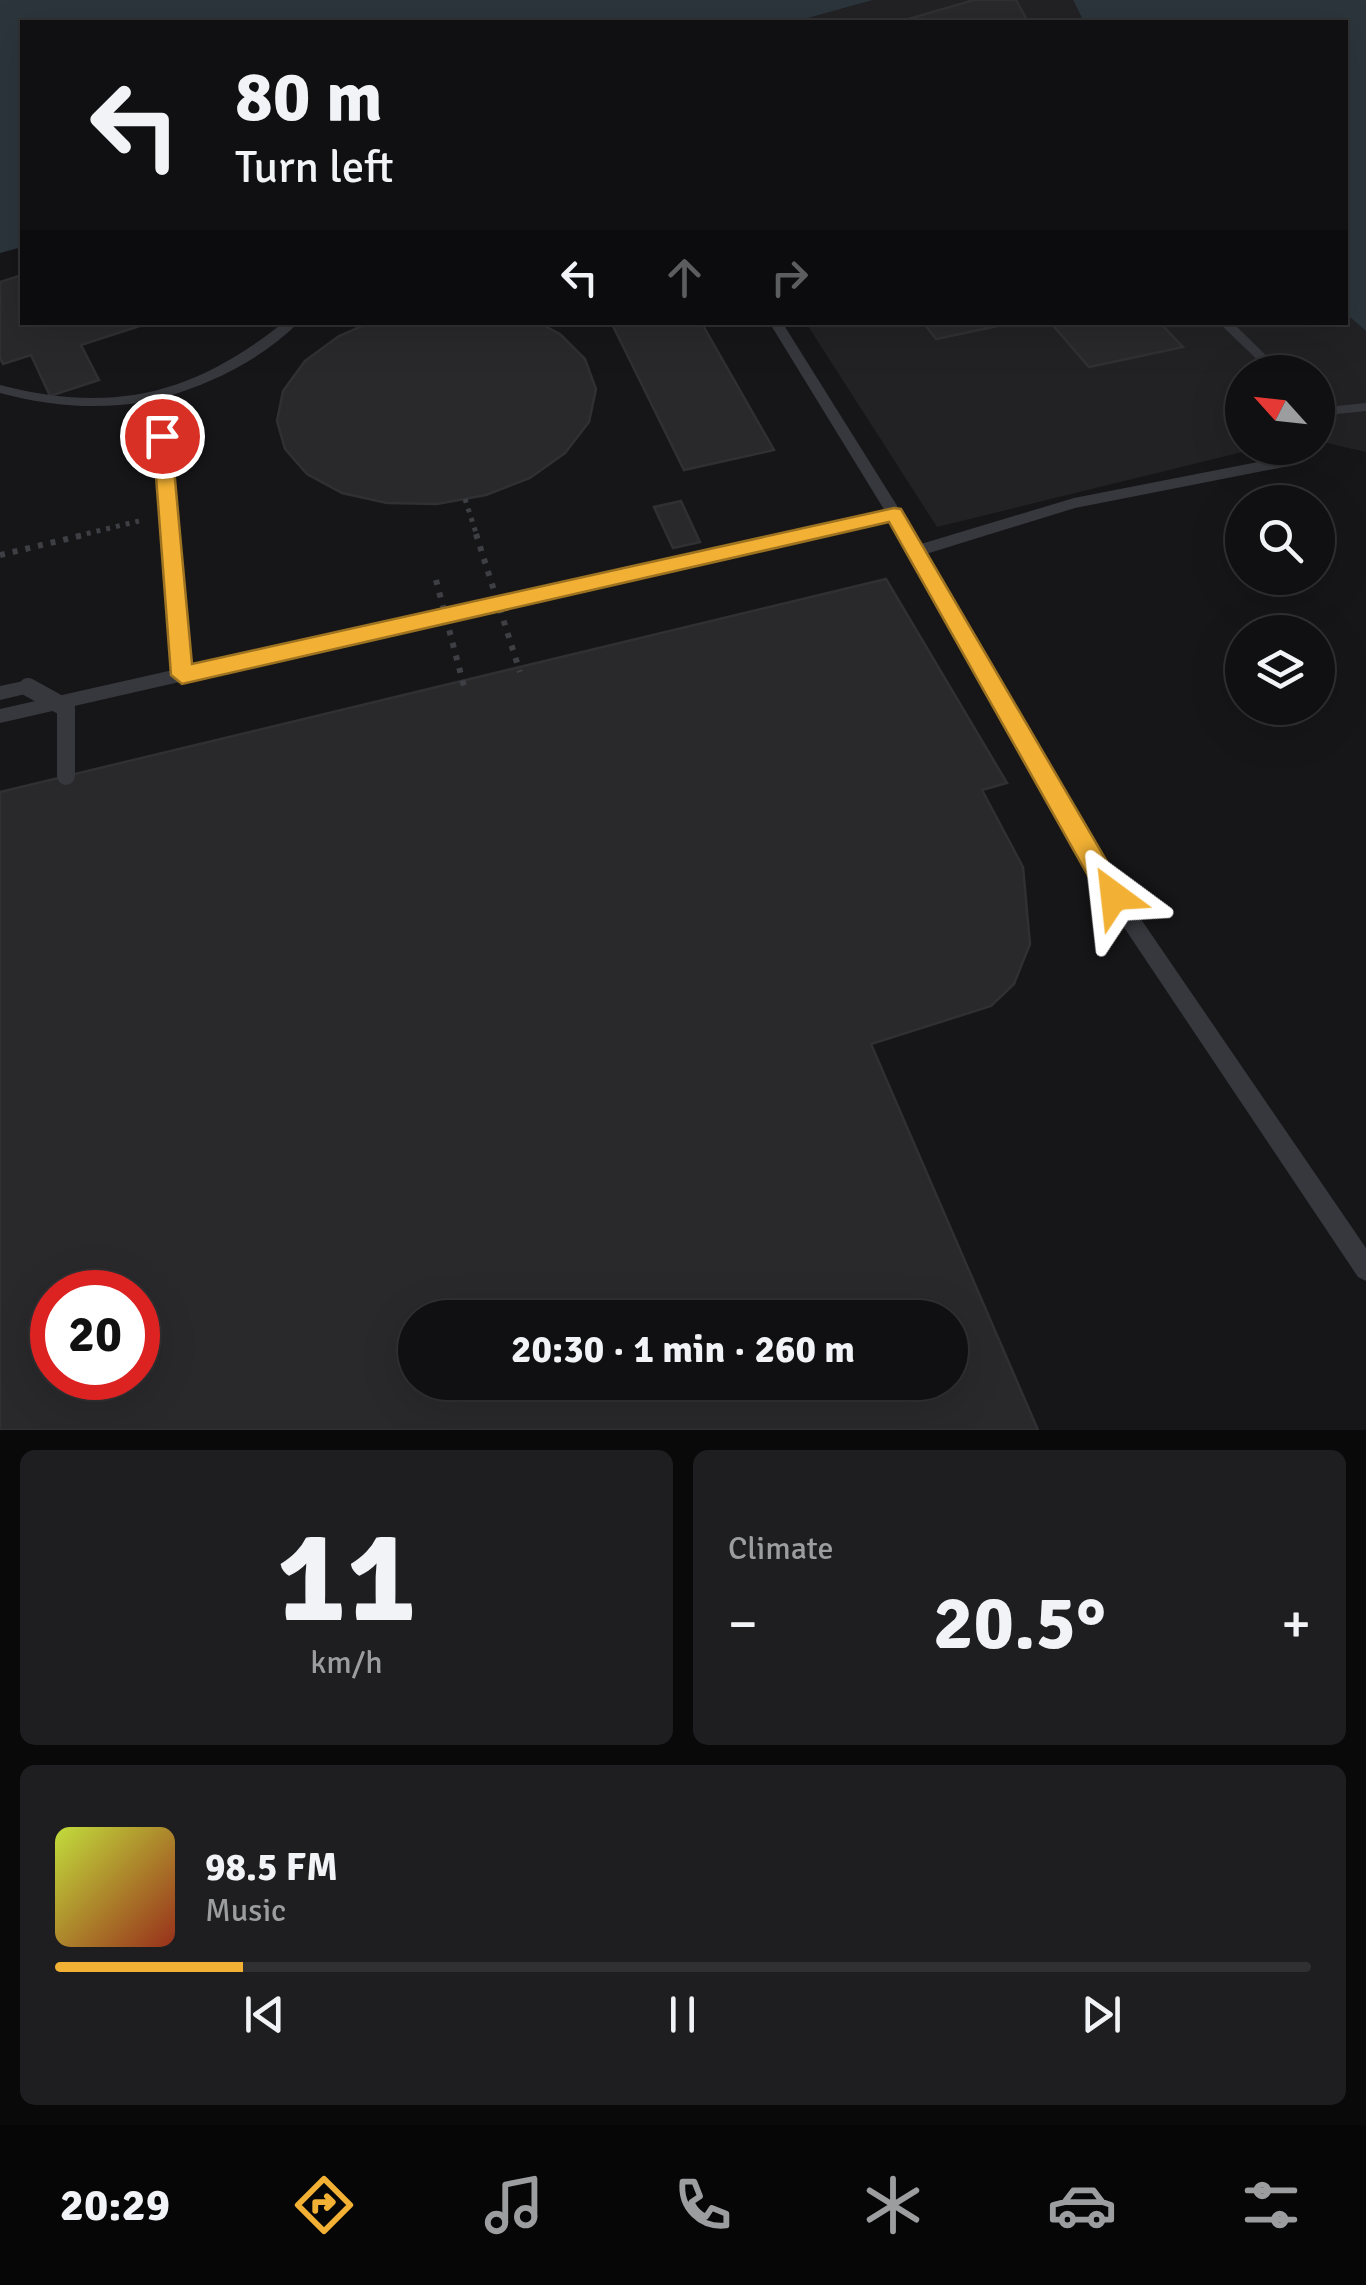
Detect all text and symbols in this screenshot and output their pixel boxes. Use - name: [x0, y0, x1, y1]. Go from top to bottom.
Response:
- text: 80 m: [235, 54, 383, 140]
- icon: left: [70, 60, 200, 190]
- text: Turn left: [235, 140, 394, 195]
- icon: left: [552, 250, 607, 305]
- icon: ahead: [657, 250, 712, 305]
- icon: right: [762, 250, 817, 305]
- north arrow: [1225, 355, 1335, 465]
- map controls: [1225, 355, 1335, 725]
- pin: [120, 394, 205, 479]
- icon: arrive: [135, 409, 190, 464]
- button: search: [1225, 485, 1335, 595]
- button: layers: [1225, 615, 1335, 725]
- position arrow: [1062, 844, 1166, 948]
- speed limit sign: 20: [30, 1270, 160, 1400]
- text: 20:30 · 1 min · 260 m: [511, 1326, 855, 1373]
- text: 11: [276, 1498, 417, 1658]
- text: Climate: [728, 1529, 834, 1568]
- text: 20.5°: [933, 1577, 1106, 1670]
- text: −: [728, 1590, 758, 1658]
- text: +: [1281, 1590, 1311, 1658]
- text: km/h: [310, 1643, 383, 1682]
- text: 98.5 FM: [205, 1844, 338, 1891]
- text: Music: [205, 1891, 286, 1930]
- icon: previous: [237, 1987, 292, 2042]
- icon: pause: [655, 1987, 710, 2042]
- icon: next: [1074, 1987, 1129, 2042]
- icon: directions: [289, 2170, 359, 2240]
- icon: music: [479, 2170, 549, 2240]
- icon: phone: [668, 2170, 738, 2240]
- icon: climate: [858, 2170, 928, 2240]
- icon: car: [1047, 2170, 1117, 2240]
- icon: filters: [1236, 2170, 1306, 2240]
- text: 20:29: [60, 2178, 170, 2233]

